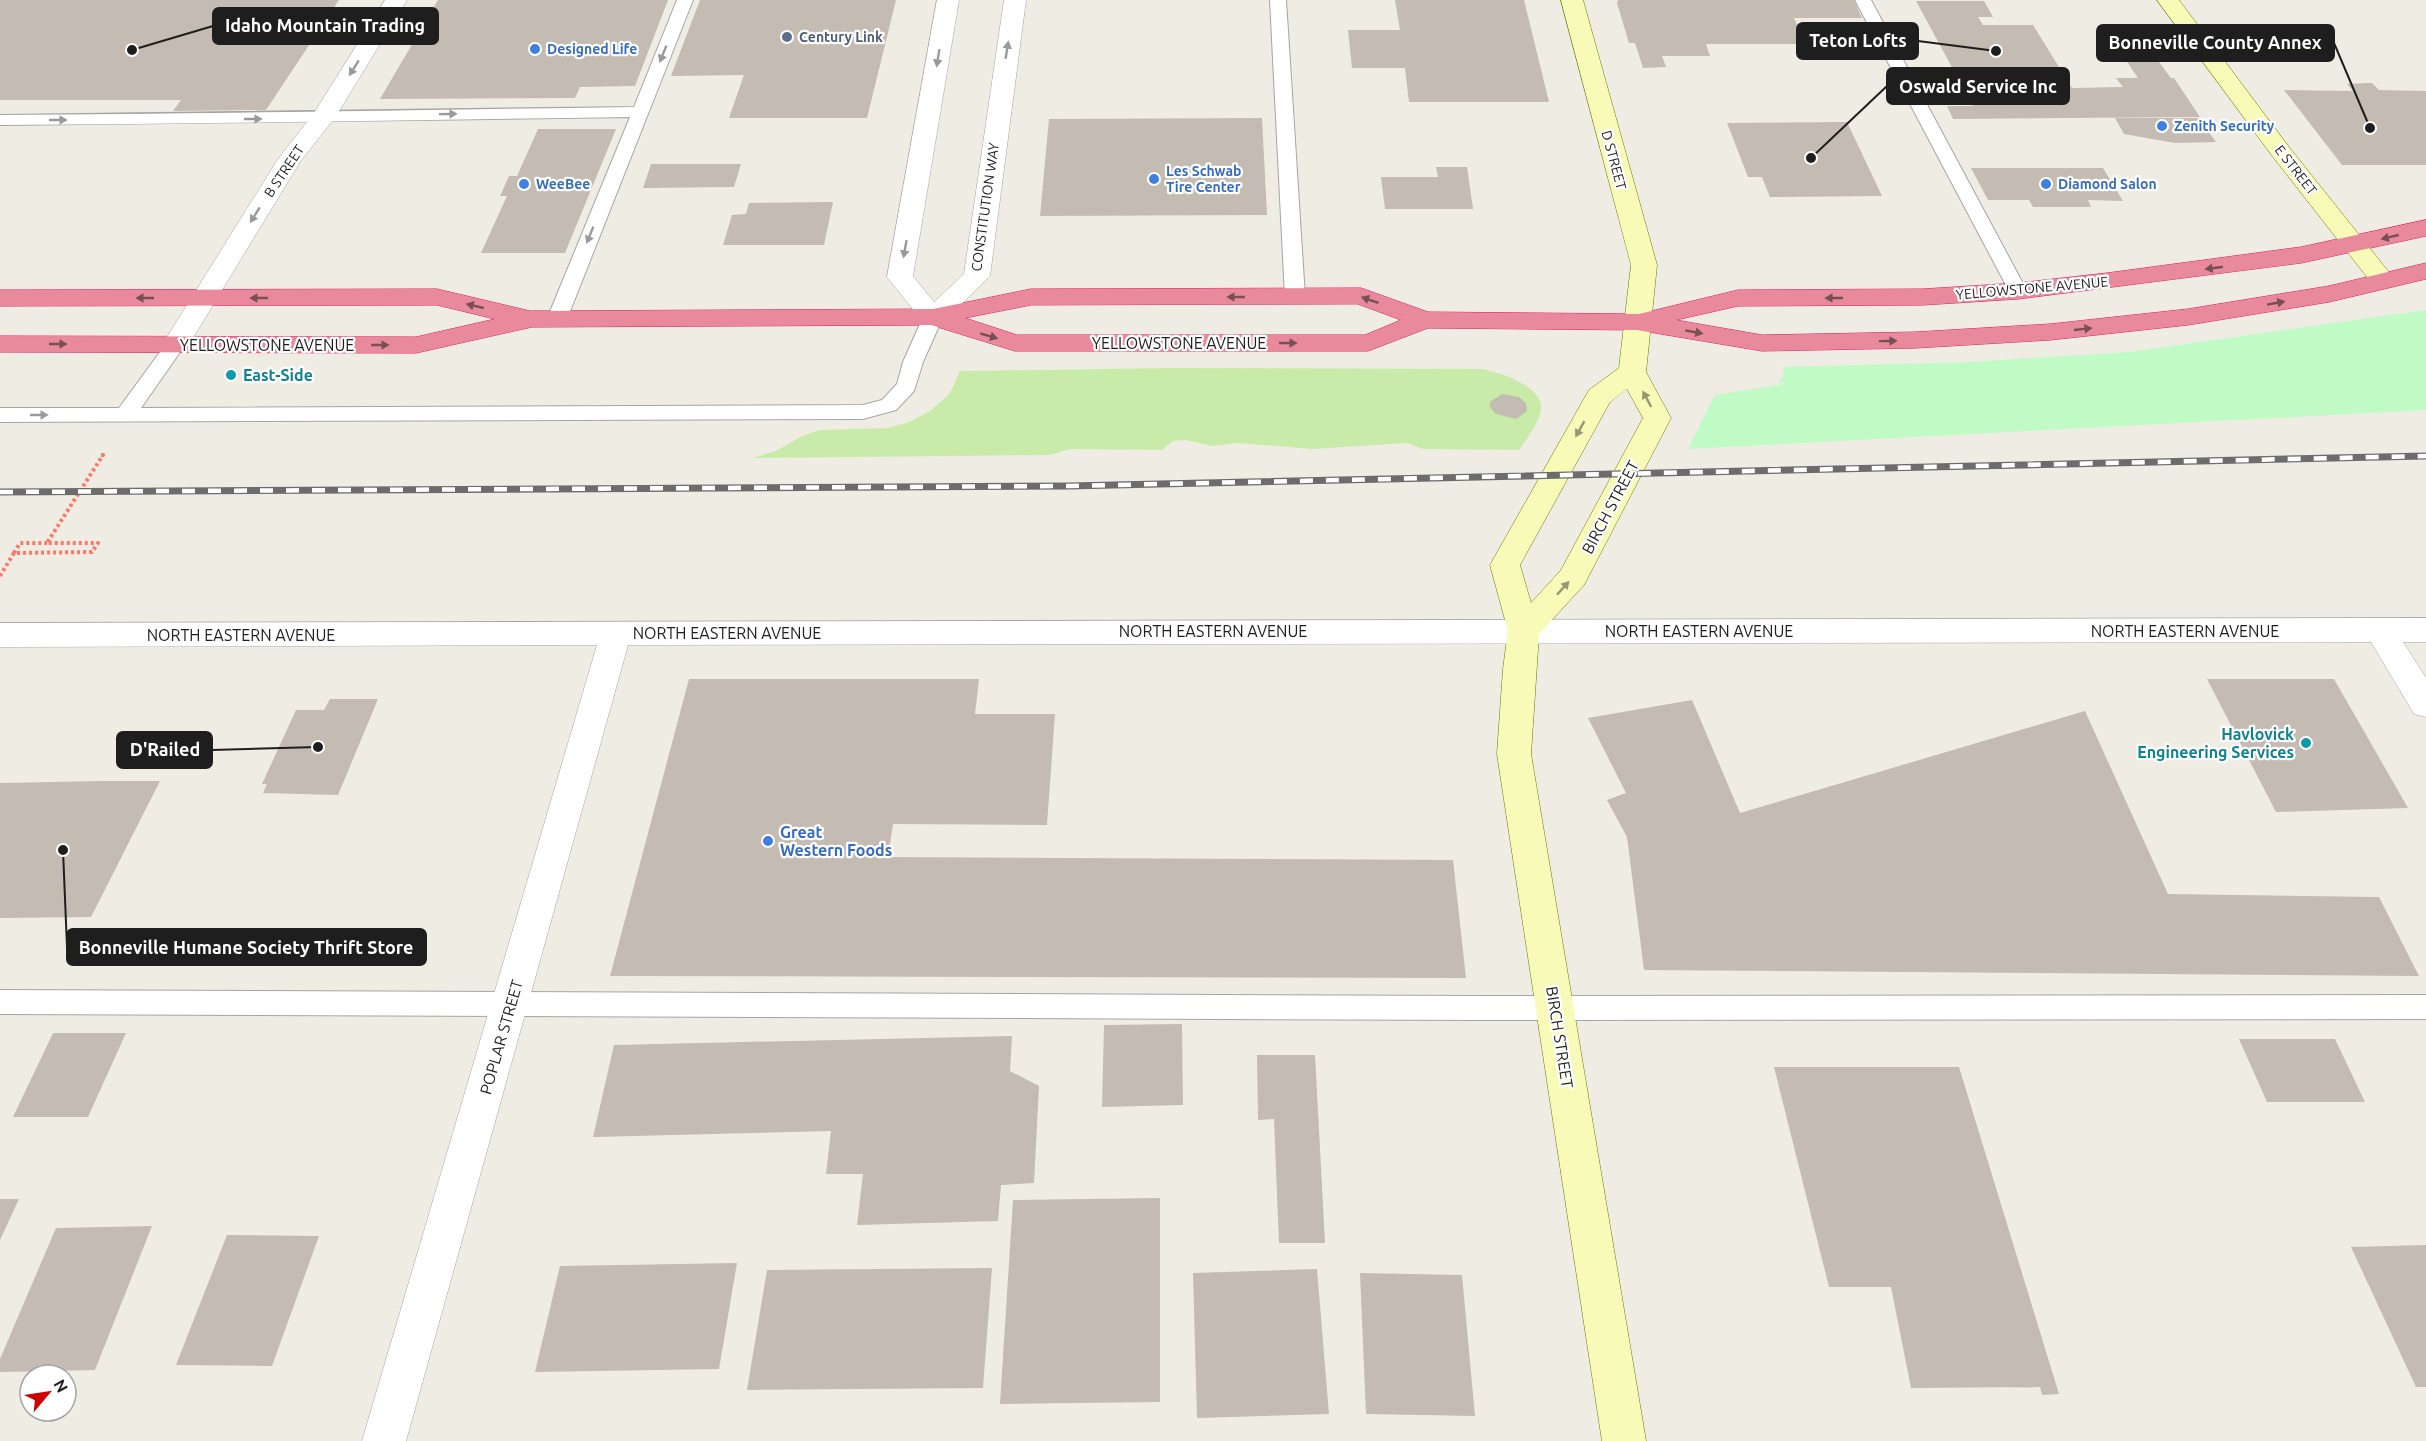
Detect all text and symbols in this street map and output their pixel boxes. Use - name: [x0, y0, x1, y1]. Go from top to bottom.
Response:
- callout: Idaho Mountain Trading: [213, 8, 438, 44]
- text: Idaho Mountain Trading: [225, 15, 425, 35]
- callout: Teton Lofts: [1797, 23, 1918, 59]
- callout: Bonneville County Annex: [2097, 25, 2334, 61]
- place label: Century Link: [799, 29, 883, 45]
- marker: Century Link: [780, 30, 794, 44]
- text: Teton Lofts: [1809, 30, 1907, 50]
- text: Bonneville County Annex: [2108, 32, 2322, 52]
- one-way arrow: [1003, 40, 1012, 59]
- place label: Designed Life: [547, 41, 637, 57]
- marker: Designed Life: [528, 42, 542, 56]
- one-way arrow: [658, 46, 668, 64]
- one-way arrow: [933, 48, 942, 67]
- one-way arrow: [348, 60, 359, 76]
- callout: Oswald Service Inc: [1887, 68, 2069, 104]
- text: Oswald Service Inc: [1899, 76, 2057, 96]
- one-way arrow: [439, 109, 458, 119]
- one-way arrow: [244, 114, 263, 124]
- one-way arrow: [49, 115, 68, 125]
- place label: Zenith Security: [2174, 118, 2275, 134]
- marker: Zenith Security: [2155, 119, 2169, 133]
- street label: D STREET: [1598, 129, 1630, 191]
- street label: B STREET: [261, 142, 307, 200]
- street label: CONSTITUTION WAY: [968, 142, 1002, 272]
- street label: E STREET: [2272, 142, 2320, 198]
- place label: Les Schwab Tire Center: [1166, 163, 1241, 195]
- marker: Les Schwab Tire Center: [1147, 172, 1161, 186]
- place label: WeeBee: [536, 176, 590, 192]
- place label: Diamond Salon: [2058, 176, 2157, 192]
- marker: WeeBee: [517, 177, 531, 191]
- marker: Diamond Salon: [2039, 177, 2053, 191]
- one-way arrow: [250, 207, 261, 223]
- one-way arrow: [585, 226, 594, 244]
- one-way arrow: [2381, 232, 2400, 242]
- one-way arrow: [900, 239, 909, 258]
- one-way arrow: [2205, 263, 2224, 272]
- street label: YELLOWSTONE AVENUE: [1955, 273, 2109, 303]
- one-way arrow: [1227, 292, 1246, 302]
- one-way arrow: [136, 293, 155, 303]
- one-way arrow: [249, 293, 268, 303]
- one-way arrow: [1825, 293, 1844, 302]
- one-way arrow: [1361, 294, 1379, 304]
- one-way arrow: [2267, 299, 2286, 308]
- one-way arrow: [465, 301, 484, 310]
- one-way arrow: [2073, 324, 2092, 333]
- one-way arrow: [1685, 327, 1704, 336]
- one-way arrow: [980, 332, 998, 341]
- street label: YELLOWSTONE AVENUE: [1092, 334, 1266, 352]
- street label: YELLOWSTONE AVENUE: [180, 336, 354, 354]
- one-way arrow: [1879, 336, 1898, 346]
- one-way arrow: [1278, 338, 1297, 348]
- one-way arrow: [49, 339, 68, 349]
- one-way arrow: [371, 340, 390, 350]
- place label: East-Side: [243, 366, 313, 384]
- marker: East-Side: [224, 368, 238, 382]
- one-way arrow: [1642, 391, 1652, 408]
- one-way arrow: [30, 410, 49, 420]
- one-way arrow: [1575, 421, 1585, 438]
- street label: BIRCH STREET: [1578, 457, 1642, 557]
- one-way arrow: [1556, 581, 1569, 596]
- street label: NORTH EASTERN AVENUE: [1119, 622, 1307, 640]
- street label: NORTH EASTERN AVENUE: [1605, 622, 1793, 640]
- street label: NORTH EASTERN AVENUE: [2091, 622, 2279, 640]
- street label: NORTH EASTERN AVENUE: [633, 624, 821, 642]
- street label: NORTH EASTERN AVENUE: [147, 626, 335, 644]
- place label: Havlovick Engineering Services: [2137, 725, 2294, 761]
- callout: D'Railed: [117, 732, 212, 768]
- marker: Havlovick Engineering Services: [2299, 736, 2313, 750]
- text: D'Railed: [130, 739, 200, 759]
- place label: Great Western Foods: [780, 823, 892, 859]
- marker: Great Western Foods: [761, 834, 775, 848]
- callout: Bonneville Humane Society Thrift Store: [67, 929, 426, 965]
- text: Bonneville Humane Society Thrift Store: [79, 937, 413, 957]
- street label: POPLAR STREET: [476, 978, 526, 1096]
- street label: BIRCH STREET: [1543, 985, 1577, 1089]
- north arrow: [18, 1363, 78, 1423]
- text: N: [50, 1376, 72, 1395]

